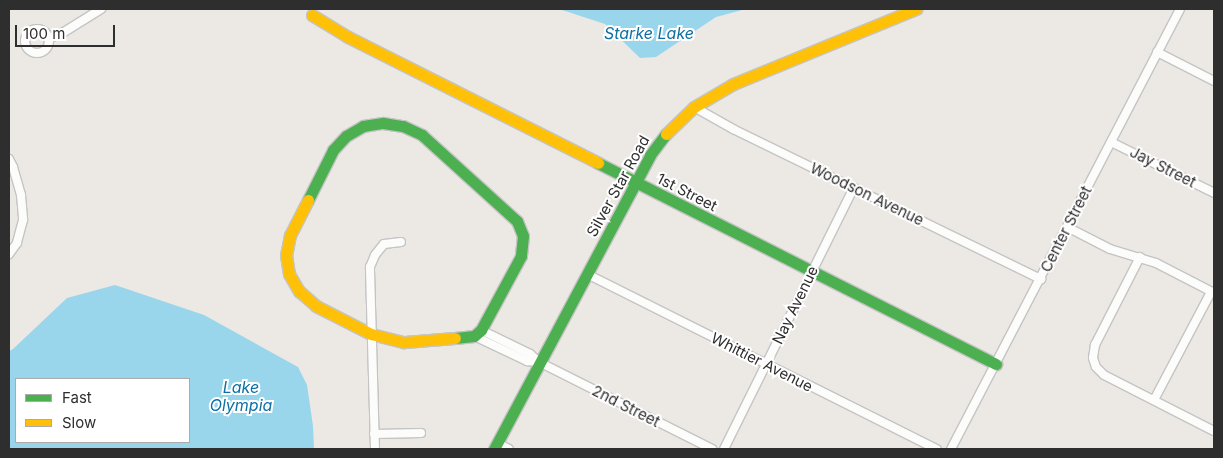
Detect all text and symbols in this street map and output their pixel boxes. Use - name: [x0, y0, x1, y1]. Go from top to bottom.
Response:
- scale bar: [18, 15, 118, 47]
- water label: Starke Lake: [604, 23, 694, 43]
- text: 100 m: [23, 24, 65, 43]
- street label: Silver Star Road: [583, 132, 653, 240]
- street label: Jay Street: [1127, 143, 1199, 191]
- street label: Woodson Avenue: [807, 159, 927, 229]
- street label: 1st Street: [654, 169, 720, 215]
- street label: Center Street: [1037, 183, 1095, 275]
- street label: Nay Avenue: [768, 263, 822, 347]
- street label: Whittier Avenue: [708, 329, 816, 395]
- water label: Lake Olympia: [210, 377, 272, 415]
- legend: [15, 378, 190, 443]
- street label: 2nd Street: [589, 381, 663, 431]
- text: Fast: [62, 388, 92, 407]
- text: Slow: [62, 413, 96, 432]

